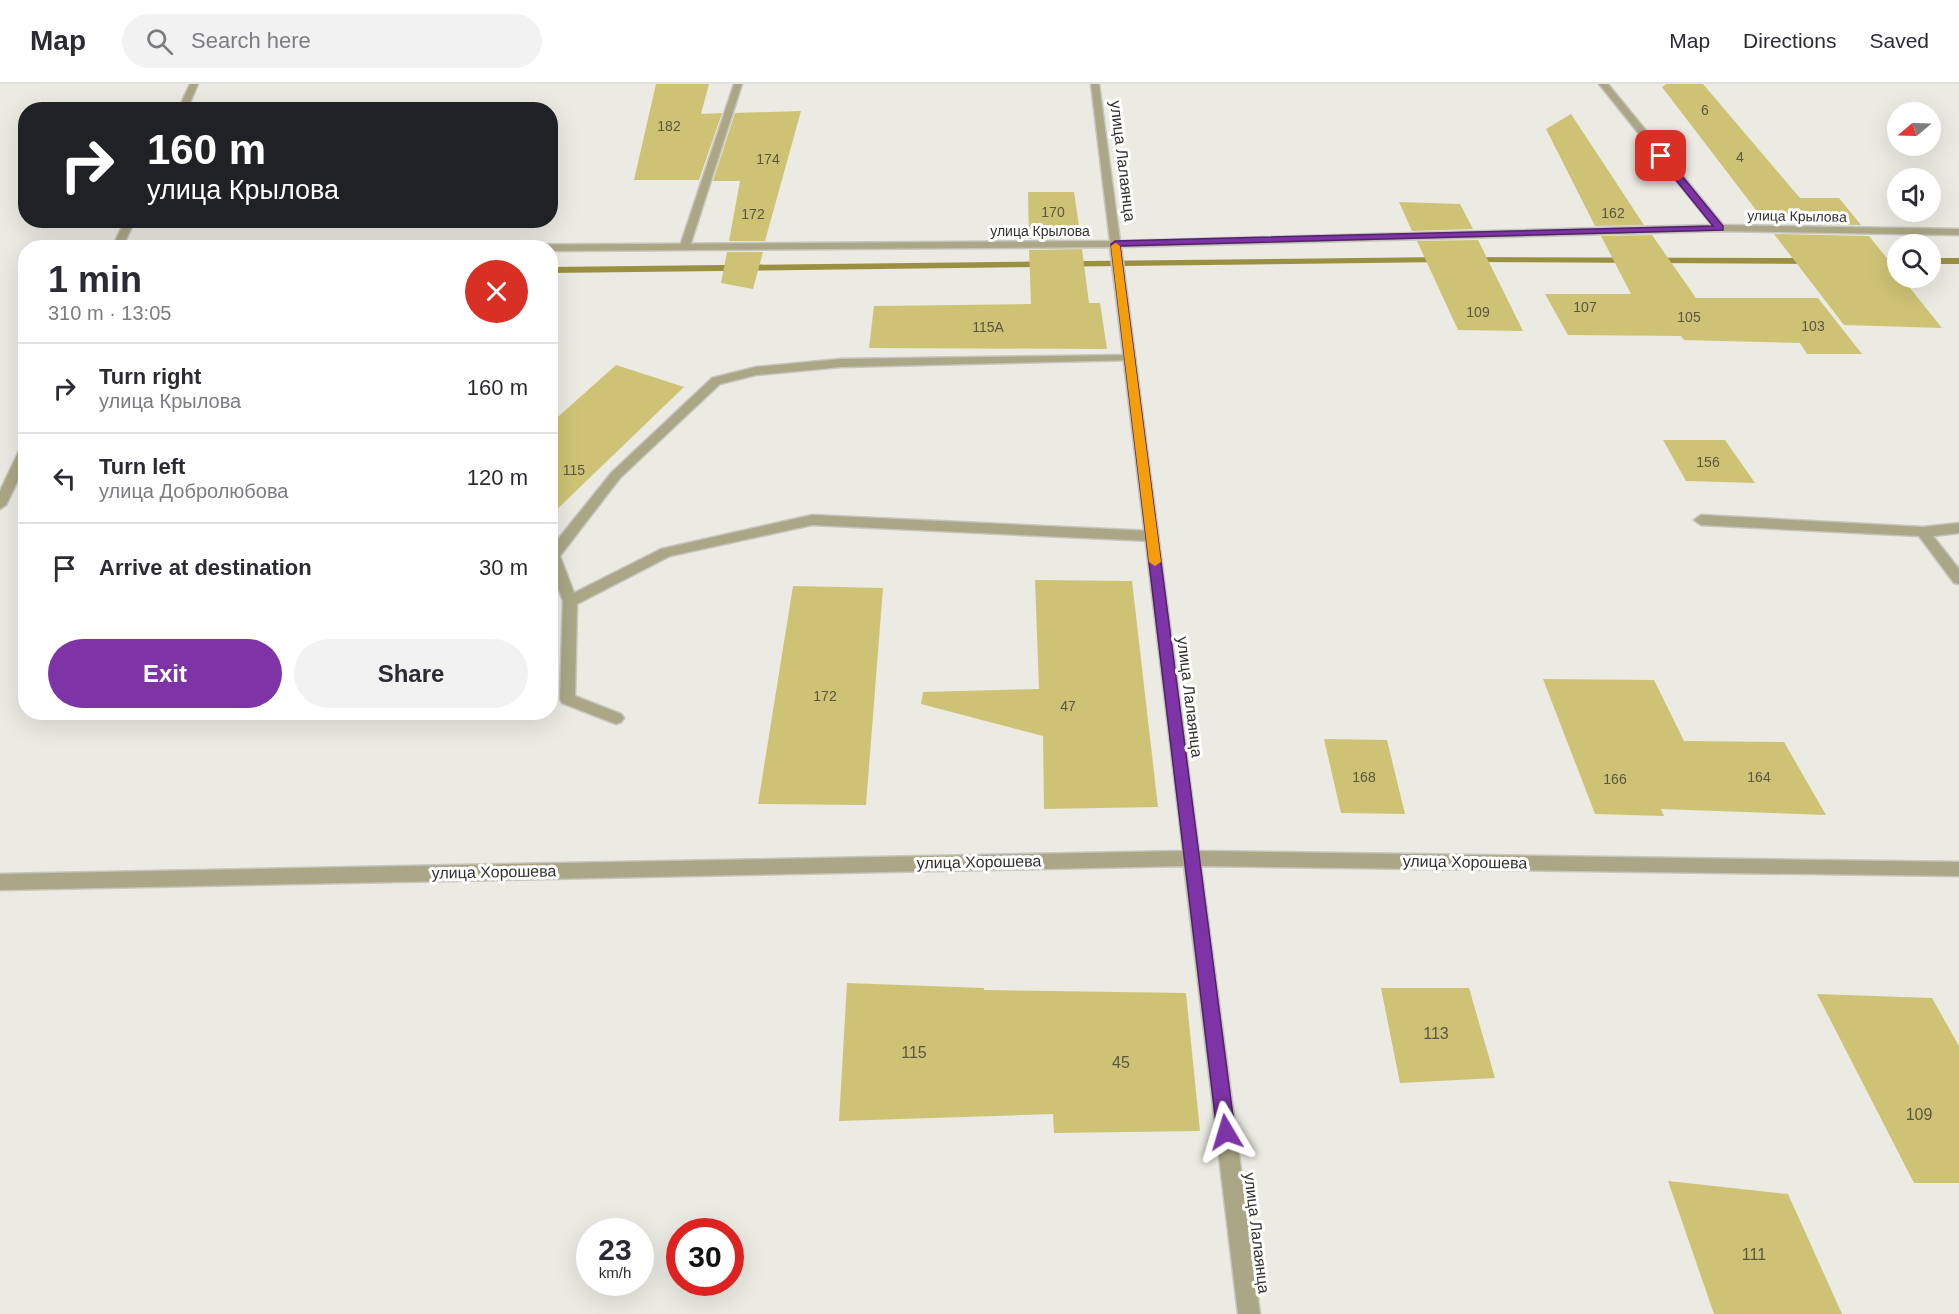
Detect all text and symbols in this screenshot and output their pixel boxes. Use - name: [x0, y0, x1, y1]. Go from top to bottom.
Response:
- search box: [122, 14, 542, 68]
- text: Map: [30, 25, 86, 56]
- icon: search: [143, 25, 176, 58]
- text: Search here: [191, 28, 311, 53]
- text: Map: [1669, 29, 1710, 52]
- text: Directions: [1743, 29, 1836, 52]
- text: Saved: [1869, 29, 1929, 52]
- street label: улица Лалаянца: [1107, 100, 1139, 222]
- house number: 6: [1701, 102, 1709, 118]
- north arrow: [1887, 102, 1941, 156]
- map controls: [1887, 102, 1941, 288]
- house number: 182: [657, 118, 681, 134]
- icon: right: [48, 126, 126, 204]
- text: 160 m: [147, 126, 266, 173]
- pin: [1635, 130, 1686, 181]
- icon: arrive: [1644, 139, 1677, 172]
- house number: 4: [1736, 149, 1744, 165]
- house number: 174: [756, 151, 780, 167]
- button: sound: [1887, 168, 1941, 222]
- text: улица Крылова: [147, 175, 339, 205]
- house number: 170: [1041, 204, 1065, 220]
- house number: 162: [1601, 205, 1625, 221]
- house number: 172: [741, 206, 765, 222]
- street label: улица Крылова: [1747, 207, 1847, 225]
- street label: улица Крылова: [990, 223, 1090, 239]
- button: search: [1887, 234, 1941, 288]
- text: 1 min: [48, 259, 142, 300]
- button: close: [465, 260, 528, 323]
- house number: 107: [1573, 299, 1597, 315]
- text: 310 m · 13:05: [48, 302, 171, 324]
- house number: 109: [1466, 304, 1490, 320]
- house number: 105: [1677, 309, 1701, 325]
- house number: 103: [1801, 318, 1825, 334]
- house number: 115А: [972, 319, 1004, 335]
- text: Turn right: [99, 364, 201, 389]
- icon: right: [48, 372, 81, 405]
- text: 160 m: [467, 375, 528, 400]
- text: улица Крылова: [99, 390, 241, 412]
- text: Turn left: [99, 454, 185, 479]
- house number: 156: [1696, 454, 1720, 470]
- icon: left: [48, 462, 81, 495]
- house number: 115: [563, 462, 585, 478]
- text: 120 m: [467, 465, 528, 490]
- text: улица Добролюбова: [99, 480, 288, 502]
- icon: arrive: [48, 552, 81, 585]
- text: Arrive at destination: [99, 555, 312, 580]
- text: 30 m: [479, 555, 528, 580]
- street label: улица Лалаянца: [1174, 636, 1206, 758]
- button: Exit: [48, 639, 282, 708]
- button: Share: [294, 639, 528, 708]
- house number: 172: [813, 688, 837, 704]
- house number: 47: [1060, 698, 1076, 714]
- house number: 168: [1352, 769, 1376, 785]
- house number: 164: [1747, 769, 1771, 785]
- house number: 166: [1603, 771, 1627, 787]
- street label: улица Хорошева: [917, 852, 1042, 872]
- street label: улица Хорошева: [1403, 852, 1528, 872]
- street label: улица Хорошева: [432, 862, 557, 882]
- house number: 113: [1423, 1025, 1449, 1042]
- house number: 115: [901, 1044, 927, 1061]
- house number: 45: [1112, 1054, 1130, 1071]
- position arrow: [1194, 1100, 1258, 1164]
- house number: 109: [1906, 1106, 1932, 1123]
- street label: улица Лалаянца: [1241, 1172, 1273, 1294]
- speed limit sign: 30: [666, 1218, 744, 1296]
- text: 23: [598, 1233, 632, 1266]
- house number: 111: [1742, 1246, 1766, 1263]
- text: km/h: [599, 1264, 631, 1281]

